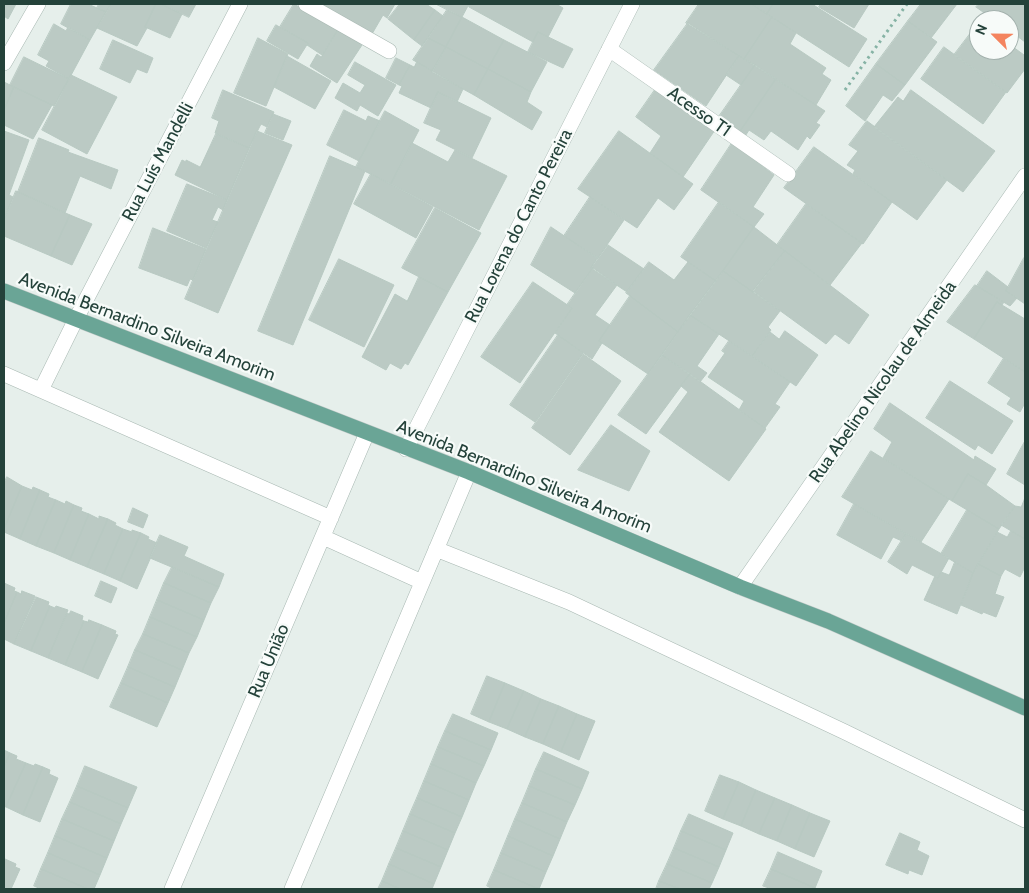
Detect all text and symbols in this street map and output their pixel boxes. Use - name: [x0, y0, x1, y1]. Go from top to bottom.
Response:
- north arrow: [969, 10, 1019, 60]
- text: N: [971, 21, 991, 38]
- street label: Acesso T1: [663, 82, 735, 142]
- street label: Rua Luís Mandelli: [118, 99, 198, 225]
- street label: Rua Lorena do Canto Pereira: [461, 126, 577, 326]
- street label: Avenida Bernardino Silveira Amorim: [16, 268, 278, 386]
- street label: Rua Abelino Nicolau de Almeida: [805, 277, 961, 487]
- street label: Avenida Bernardino Silveira Amorim: [393, 416, 655, 538]
- street label: Rua União: [244, 621, 294, 701]

